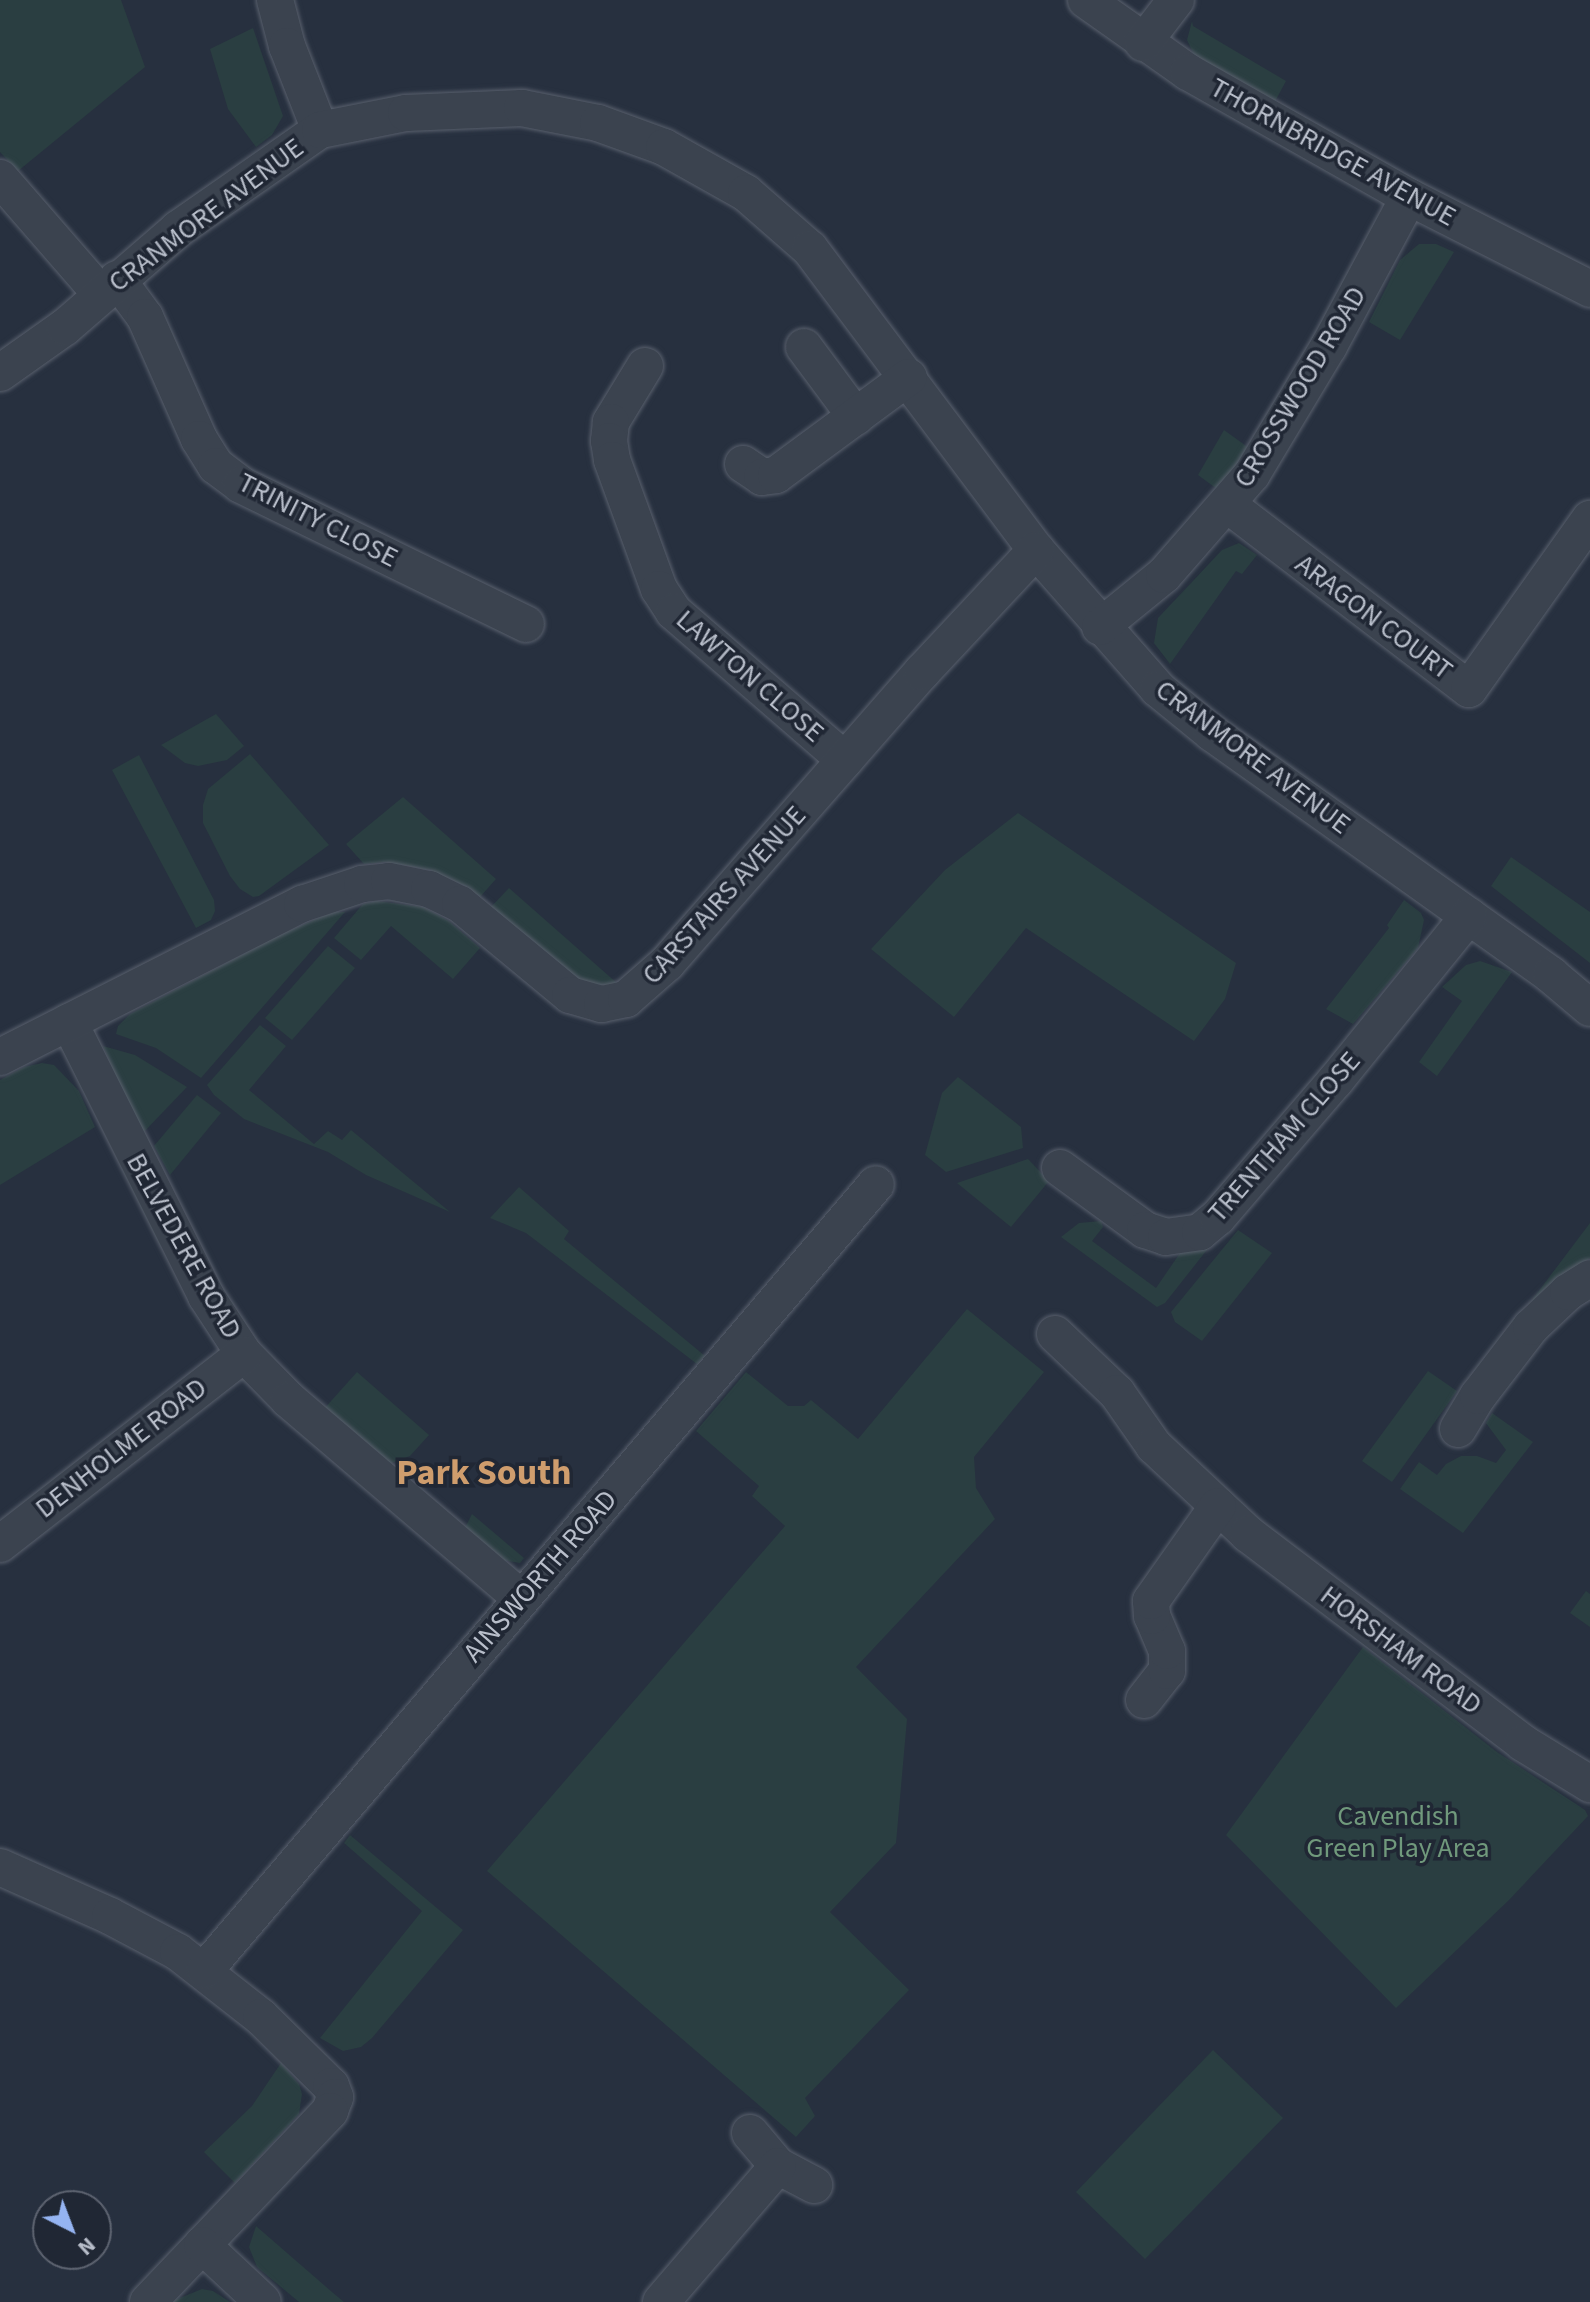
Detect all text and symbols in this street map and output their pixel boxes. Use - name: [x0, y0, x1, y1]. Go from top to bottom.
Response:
- street label: THORNBRIDGE AVENUE: [1204, 71, 1462, 233]
- street label: CRANMORE AVENUE: [102, 131, 310, 299]
- street label: CROSSWOOD ROAD: [1227, 280, 1373, 494]
- street label: TRINITY CLOSE: [233, 465, 403, 575]
- street label: ARAGON COURT: [1289, 547, 1459, 687]
- street label: LAWTON CLOSE: [669, 603, 831, 749]
- street label: CRANMORE AVENUE: [1149, 673, 1357, 841]
- street label: CARSTAIRS AVENUE: [635, 799, 813, 991]
- street label: TRENTHAM CLOSE: [1201, 1045, 1367, 1229]
- street label: BELVEDERE ROAD: [119, 1147, 249, 1345]
- street label: DENHOLME ROAD: [29, 1371, 213, 1525]
- district label: Park South: [396, 1451, 572, 1495]
- street label: AINSWORTH ROAD: [456, 1483, 624, 1669]
- street label: HORSHAM ROAD: [1314, 1578, 1488, 1722]
- park label: Cavendish Green Play Area: [1306, 1799, 1490, 1865]
- north arrow: [32, 2190, 112, 2270]
- text: N: [71, 2230, 103, 2263]

